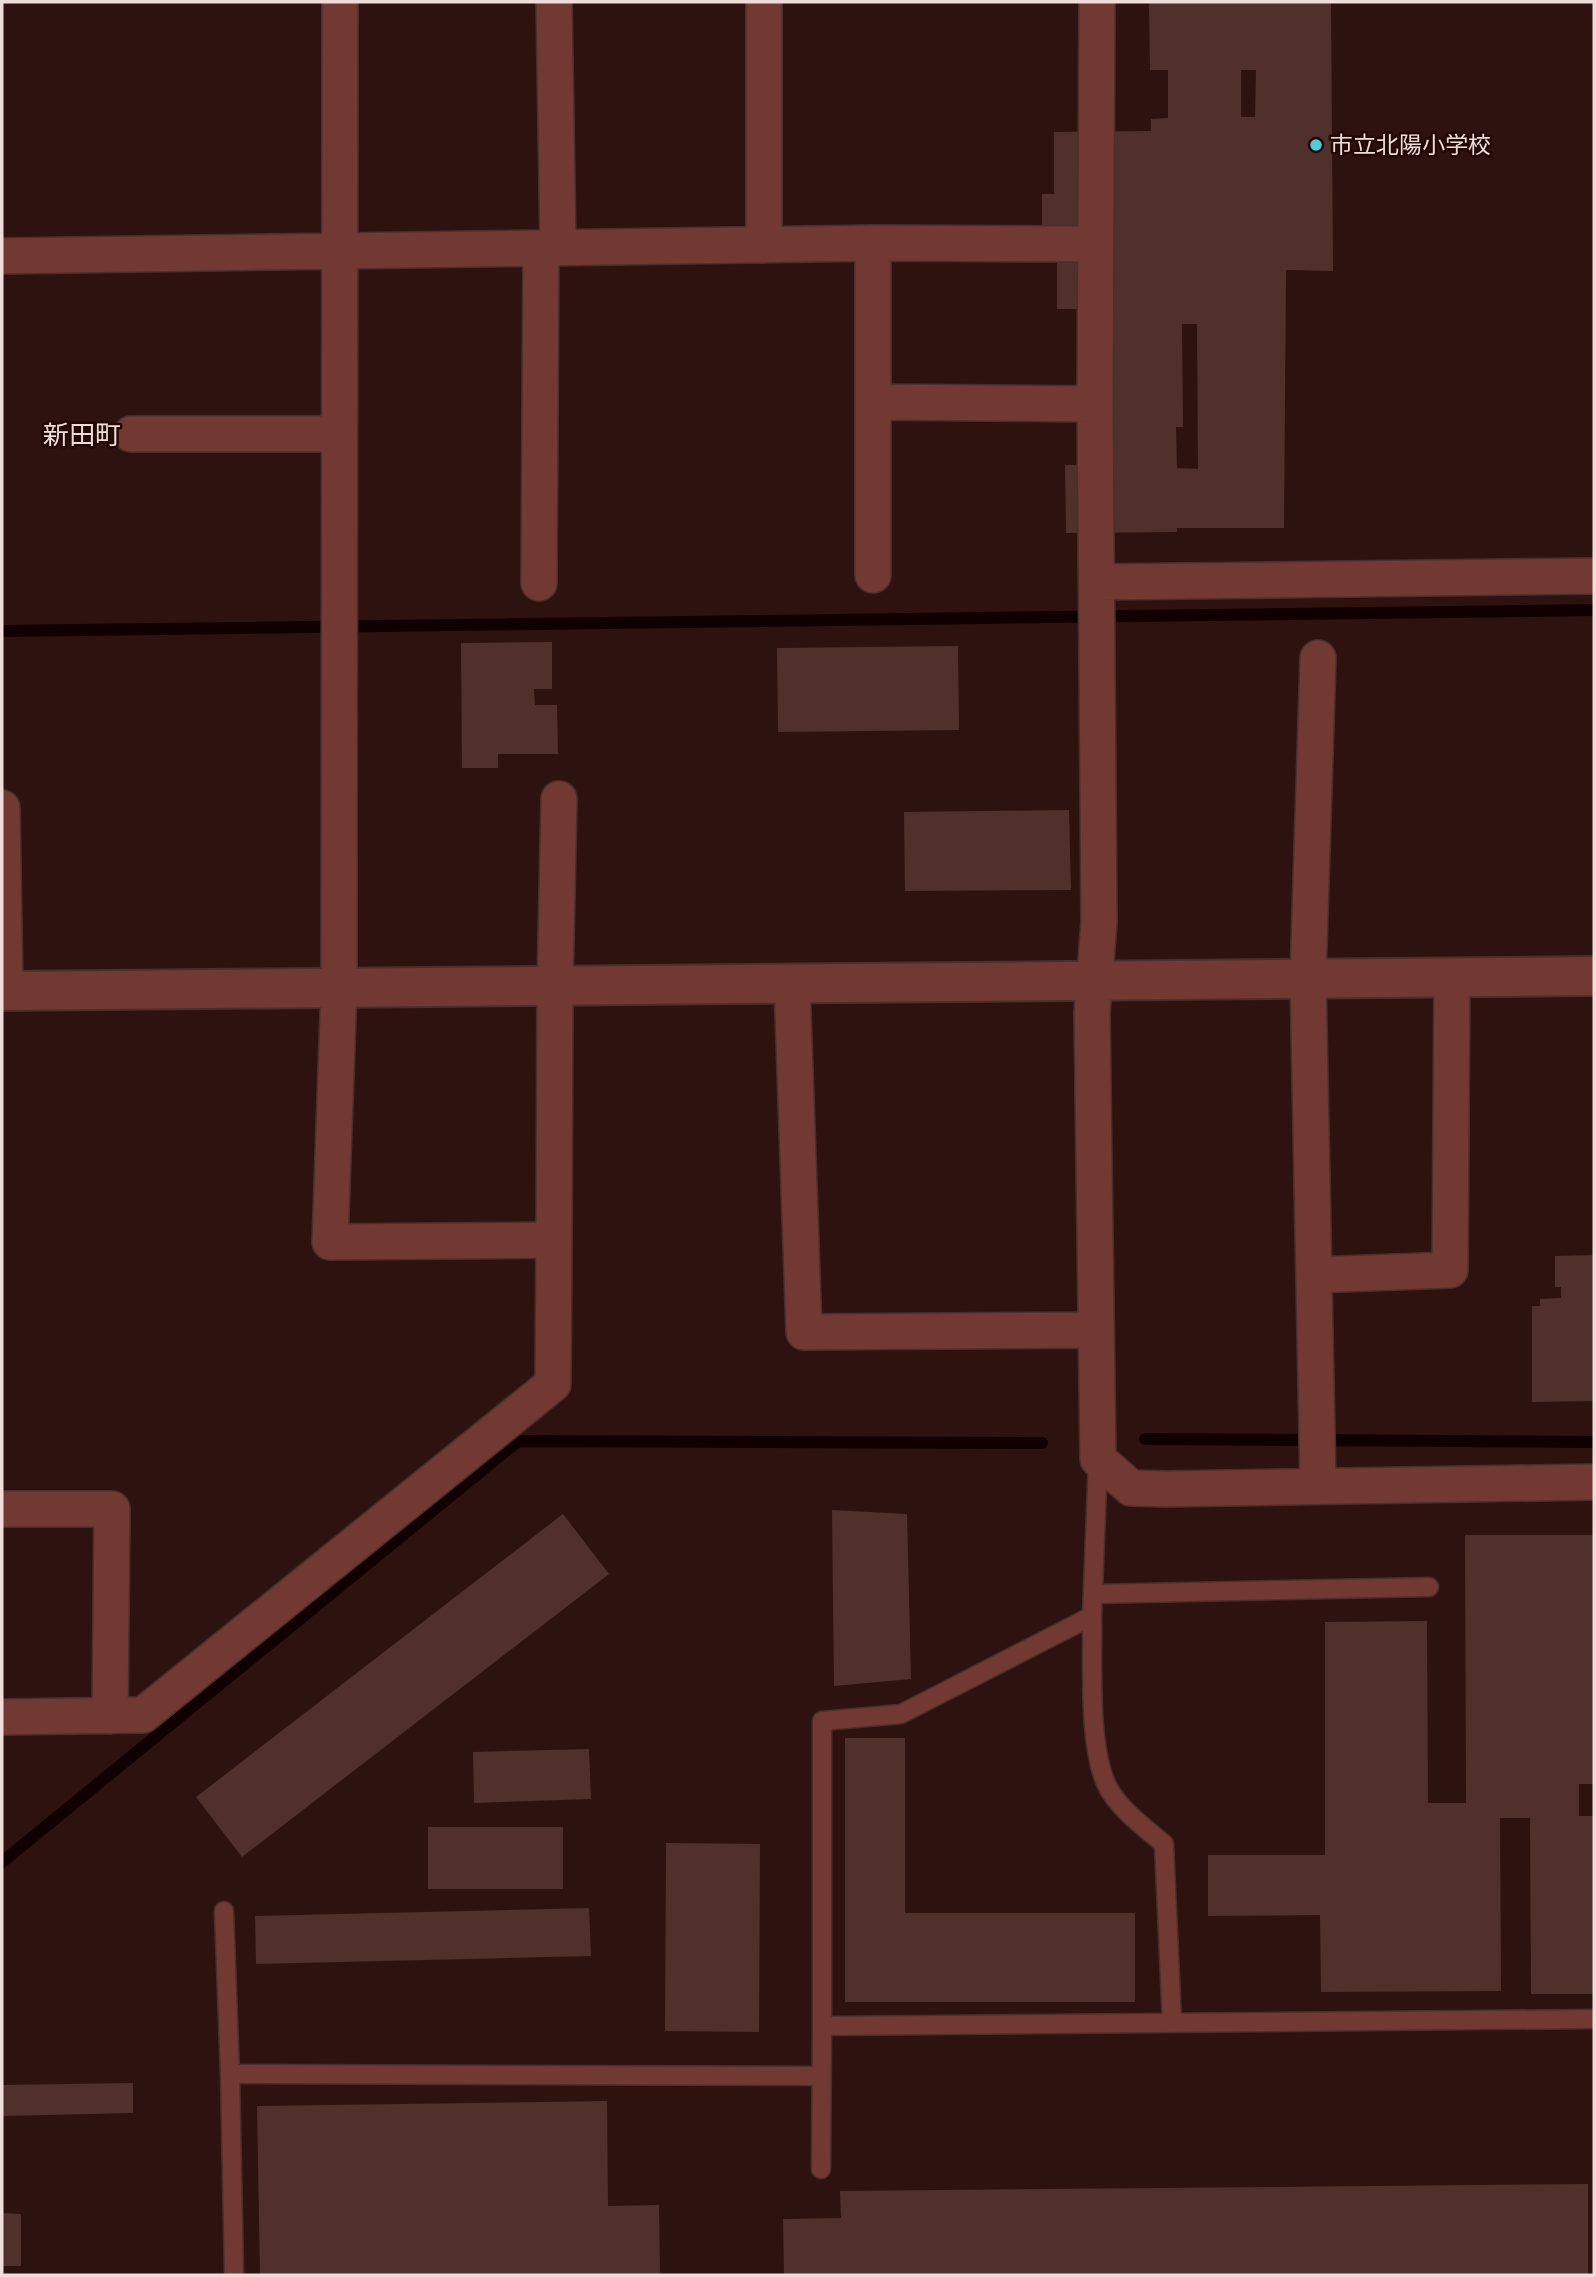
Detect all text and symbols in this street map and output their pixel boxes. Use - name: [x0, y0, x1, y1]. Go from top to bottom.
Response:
- place label: 市立北陽小学校: [1330, 132, 1491, 159]
- marker: 市立北陽小学校: [1308, 137, 1324, 153]
- district label: 新田町: [43, 420, 121, 450]

